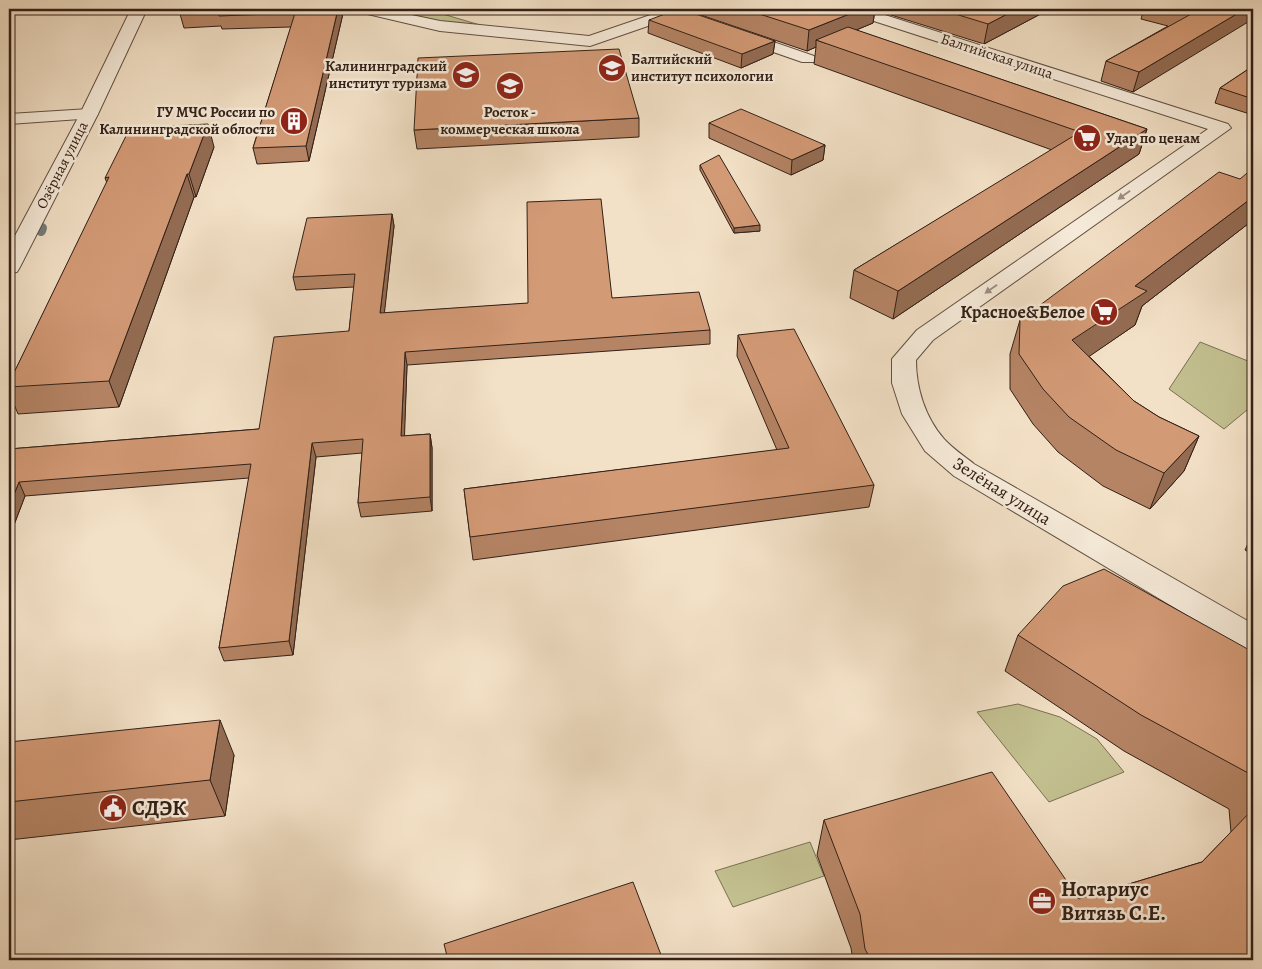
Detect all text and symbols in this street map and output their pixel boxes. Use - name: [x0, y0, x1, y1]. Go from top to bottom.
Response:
- street label: Балтийская улица: [938, 28, 1056, 84]
- place label: Балтийский институт психологии: [631, 49, 773, 86]
- school or university icon: Балтийский институт психологии: [597, 53, 627, 83]
- place label: Калининградский институт туризма: [325, 56, 448, 93]
- school or university icon: Калининградский институт туризма: [451, 60, 481, 90]
- school or university icon: Росток - коммерческая школа: [495, 71, 525, 101]
- place label: ГУ МЧС России по Калининградской облости: [99, 102, 275, 139]
- place label: Росток - коммерческая школа: [440, 102, 581, 139]
- building icon: ГУ МЧС России по Калининградской облости: [279, 106, 309, 136]
- street label: Озёрная улица: [31, 118, 93, 212]
- supermarket icon: Удар по ценам: [1072, 123, 1102, 153]
- place label: Удар по ценам: [1106, 128, 1200, 148]
- one-way arrow: [1117, 190, 1130, 200]
- one-way arrow: [984, 284, 998, 294]
- supermarket icon: Красное&Белое: [1089, 297, 1119, 327]
- place label: Красное&Белое: [960, 300, 1085, 324]
- street label: Зелёная улица: [948, 451, 1056, 531]
- public building icon: СДЭК: [98, 793, 128, 823]
- place label: СДЭК: [132, 794, 186, 822]
- place label: Нотариус Витязь С.Е.: [1061, 875, 1166, 927]
- office icon: Нотариус Витязь С.Е.: [1027, 886, 1057, 916]

